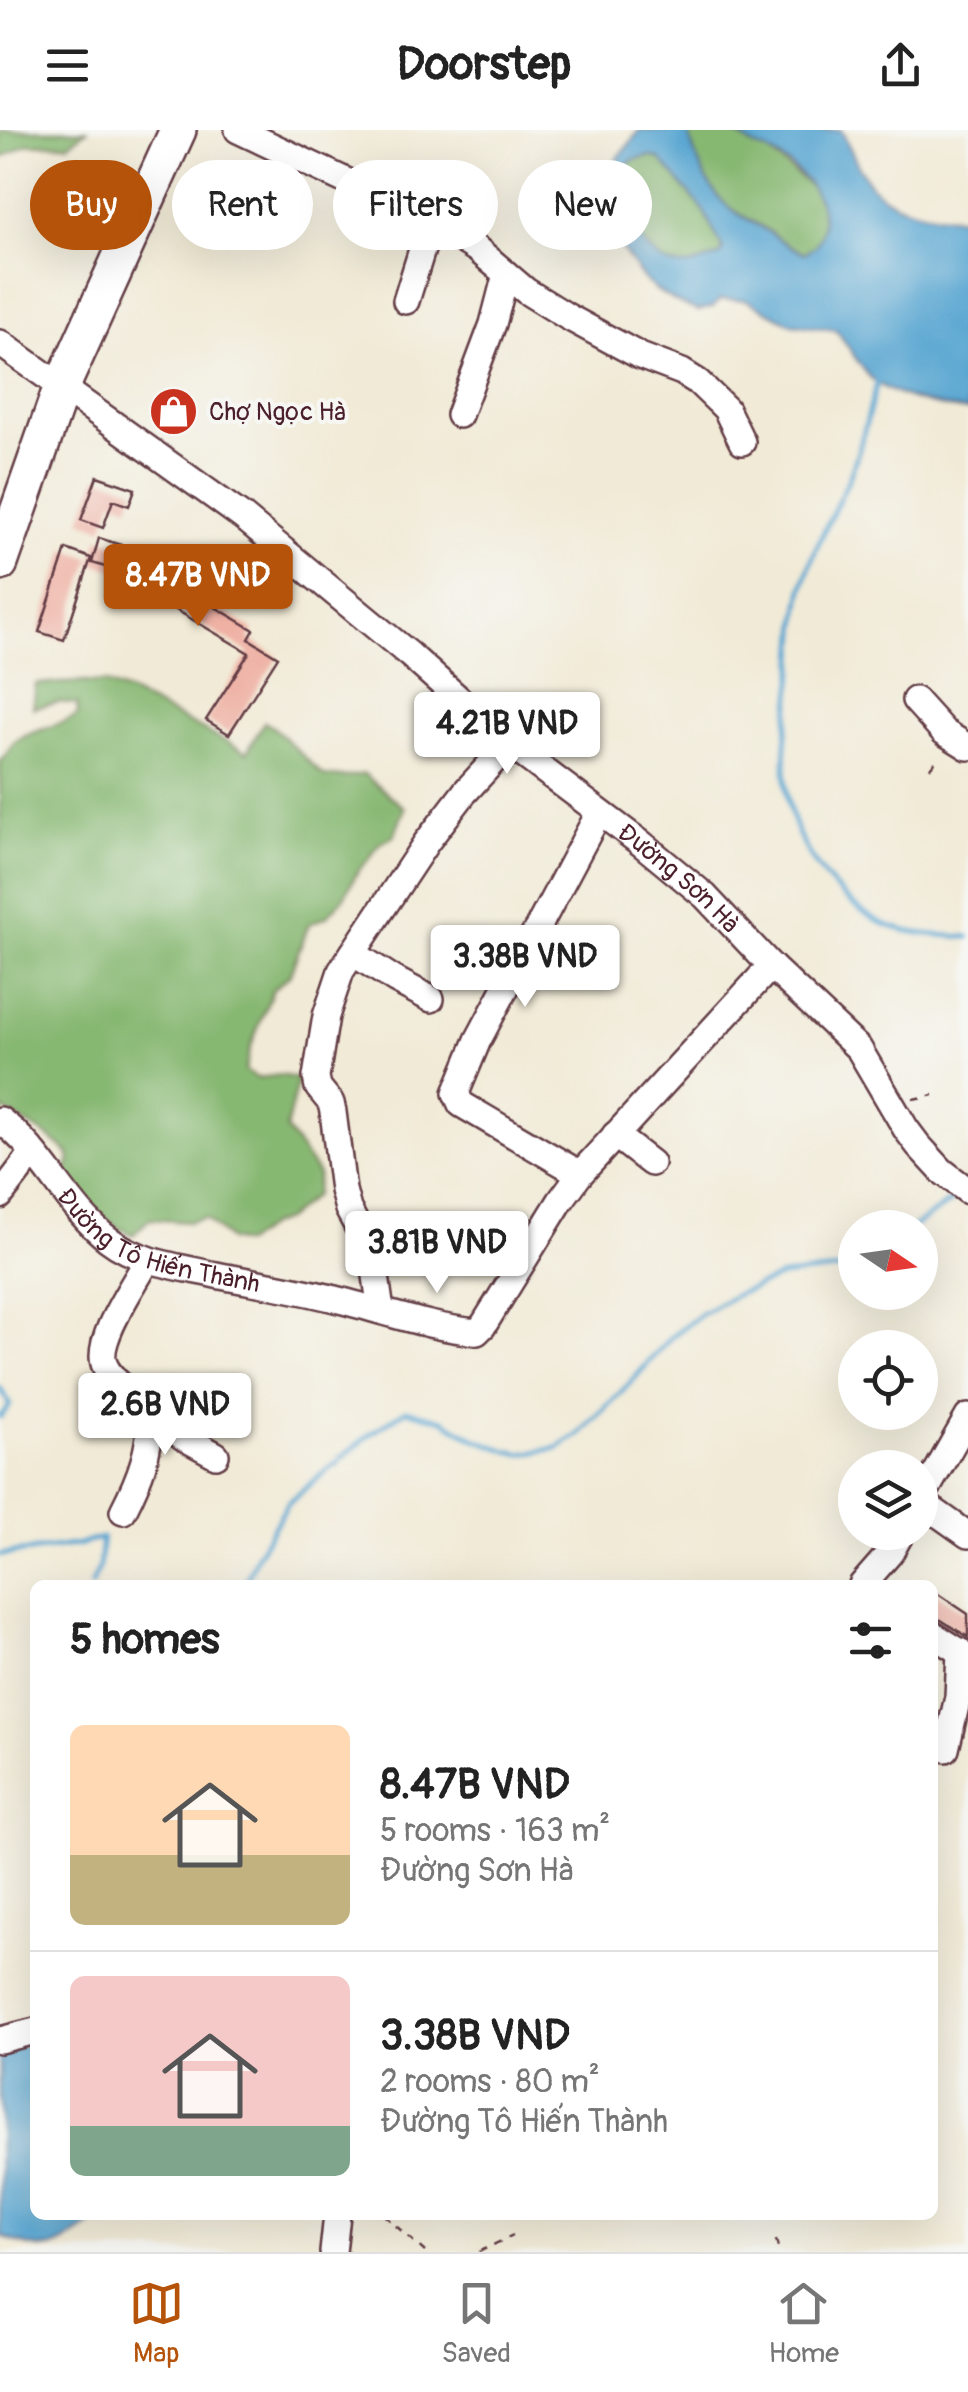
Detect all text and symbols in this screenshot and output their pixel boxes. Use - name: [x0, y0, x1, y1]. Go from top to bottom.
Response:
- text: Doorstep: [397, 37, 571, 93]
- icon: menu: [40, 38, 95, 93]
- icon: share: [873, 38, 928, 93]
- chip: Buy: [30, 160, 152, 250]
- chip: Rent: [172, 160, 313, 250]
- chip: Filters: [333, 160, 498, 250]
- chip: New: [518, 160, 652, 250]
- shop icon: Chợ Ngọc Hà: [148, 385, 200, 437]
- place label: Chợ Ngọc Hà: [209, 397, 346, 428]
- pin: 8.47B VND: [84, 544, 312, 629]
- text: 8.47B VND: [126, 556, 270, 596]
- pin: 4.21B VND: [393, 692, 621, 777]
- text: 4.21B VND: [436, 704, 578, 744]
- street label: Đường Sơn Hà: [611, 817, 745, 940]
- pin: 3.38B VND: [411, 925, 639, 1010]
- text: 3.38B VND: [453, 937, 597, 977]
- street label: Đường Tô Hiến Thành: [50, 1182, 262, 1300]
- north arrow: [838, 1210, 938, 1310]
- map controls: [838, 1210, 938, 1550]
- pin: 3.81B VND: [323, 1211, 551, 1296]
- text: 3.81B VND: [367, 1223, 507, 1263]
- button: locate: [838, 1330, 938, 1430]
- pin: 2.6B VND: [62, 1373, 268, 1458]
- text: 2.6B VND: [100, 1385, 230, 1425]
- button: layers: [838, 1450, 938, 1550]
- icon: filters: [843, 1613, 898, 1668]
- text: 5 homes: [70, 1614, 220, 1666]
- text: 8.47B VND: [380, 1759, 570, 1811]
- icon: home: [150, 1765, 270, 1885]
- text: 5 rooms · 163 m²: [380, 1811, 610, 1851]
- text: Đường Sơn Hà: [380, 1851, 573, 1891]
- text: 3.38B VND: [380, 2010, 570, 2062]
- icon: home: [150, 2016, 270, 2136]
- text: 2 rooms · 80 m²: [380, 2062, 600, 2102]
- text: Đường Tô Hiến Thành: [380, 2102, 668, 2142]
- tab: Map: [129, 2276, 184, 2371]
- tab: Saved: [441, 2276, 511, 2371]
- tab: Home: [769, 2276, 839, 2371]

